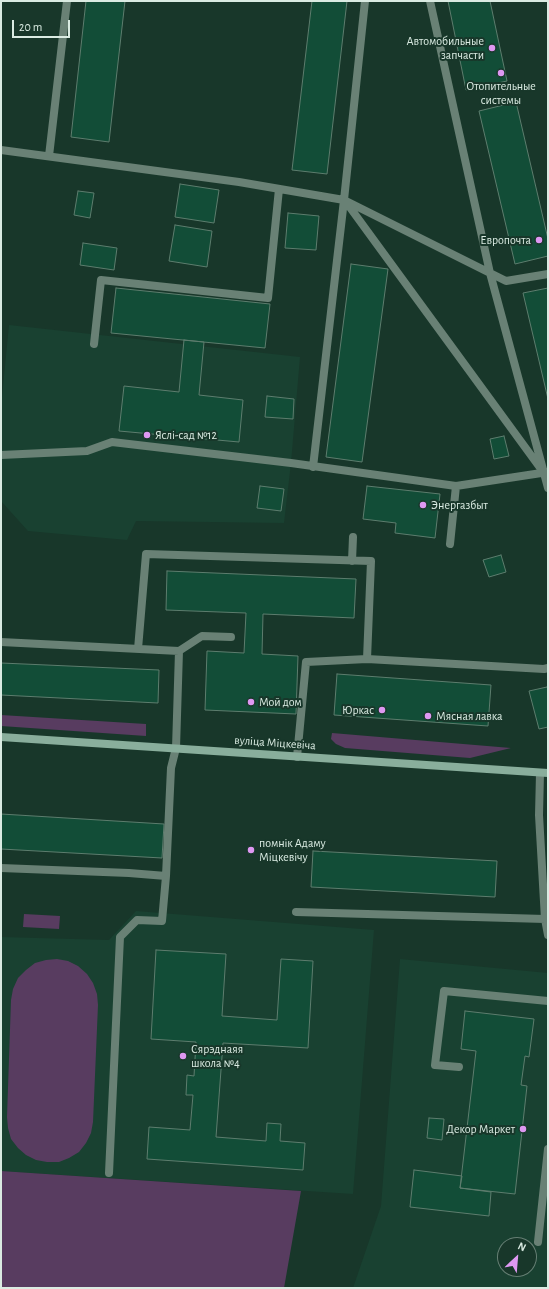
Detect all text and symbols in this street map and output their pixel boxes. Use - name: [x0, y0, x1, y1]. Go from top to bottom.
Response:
- scale bar: [14, 12, 72, 38]
- text: 20 m: [19, 21, 42, 33]
- place label: Автомобильные запчасти: [407, 34, 484, 62]
- marker: Автомобильные запчасти: [487, 43, 497, 53]
- marker: Отопительные системы: [496, 68, 506, 78]
- place label: Отопительные системы: [466, 79, 536, 107]
- place label: Европочта: [480, 233, 531, 247]
- marker: Европочта: [534, 235, 544, 245]
- place label: Яслі-сад №12: [155, 428, 217, 442]
- marker: Яслі-сад №12: [142, 430, 152, 440]
- place label: Энергазбыт: [431, 498, 488, 512]
- marker: Энергазбыт: [418, 500, 428, 510]
- place label: Мой дом: [259, 695, 302, 709]
- marker: Мой дом: [246, 697, 256, 707]
- place label: Юркас: [342, 703, 374, 717]
- marker: Юркас: [377, 705, 387, 715]
- place label: Мясная лавка: [436, 709, 503, 723]
- marker: Мясная лавка: [423, 711, 433, 721]
- street label: вуліца Міцкевіча: [234, 733, 316, 753]
- place label: помнік Адаму Міцкевічу: [259, 836, 326, 864]
- marker: помнік Адаму Міцкевічу: [246, 845, 256, 855]
- place label: Сярэднаяя школа №4: [191, 1042, 243, 1070]
- marker: Сярэднаяя школа №4: [178, 1051, 188, 1061]
- place label: Декор Маркет: [446, 1122, 515, 1136]
- marker: Декор Маркет: [518, 1124, 528, 1134]
- north arrow: [497, 1237, 537, 1277]
- text: N: [516, 1240, 528, 1253]

